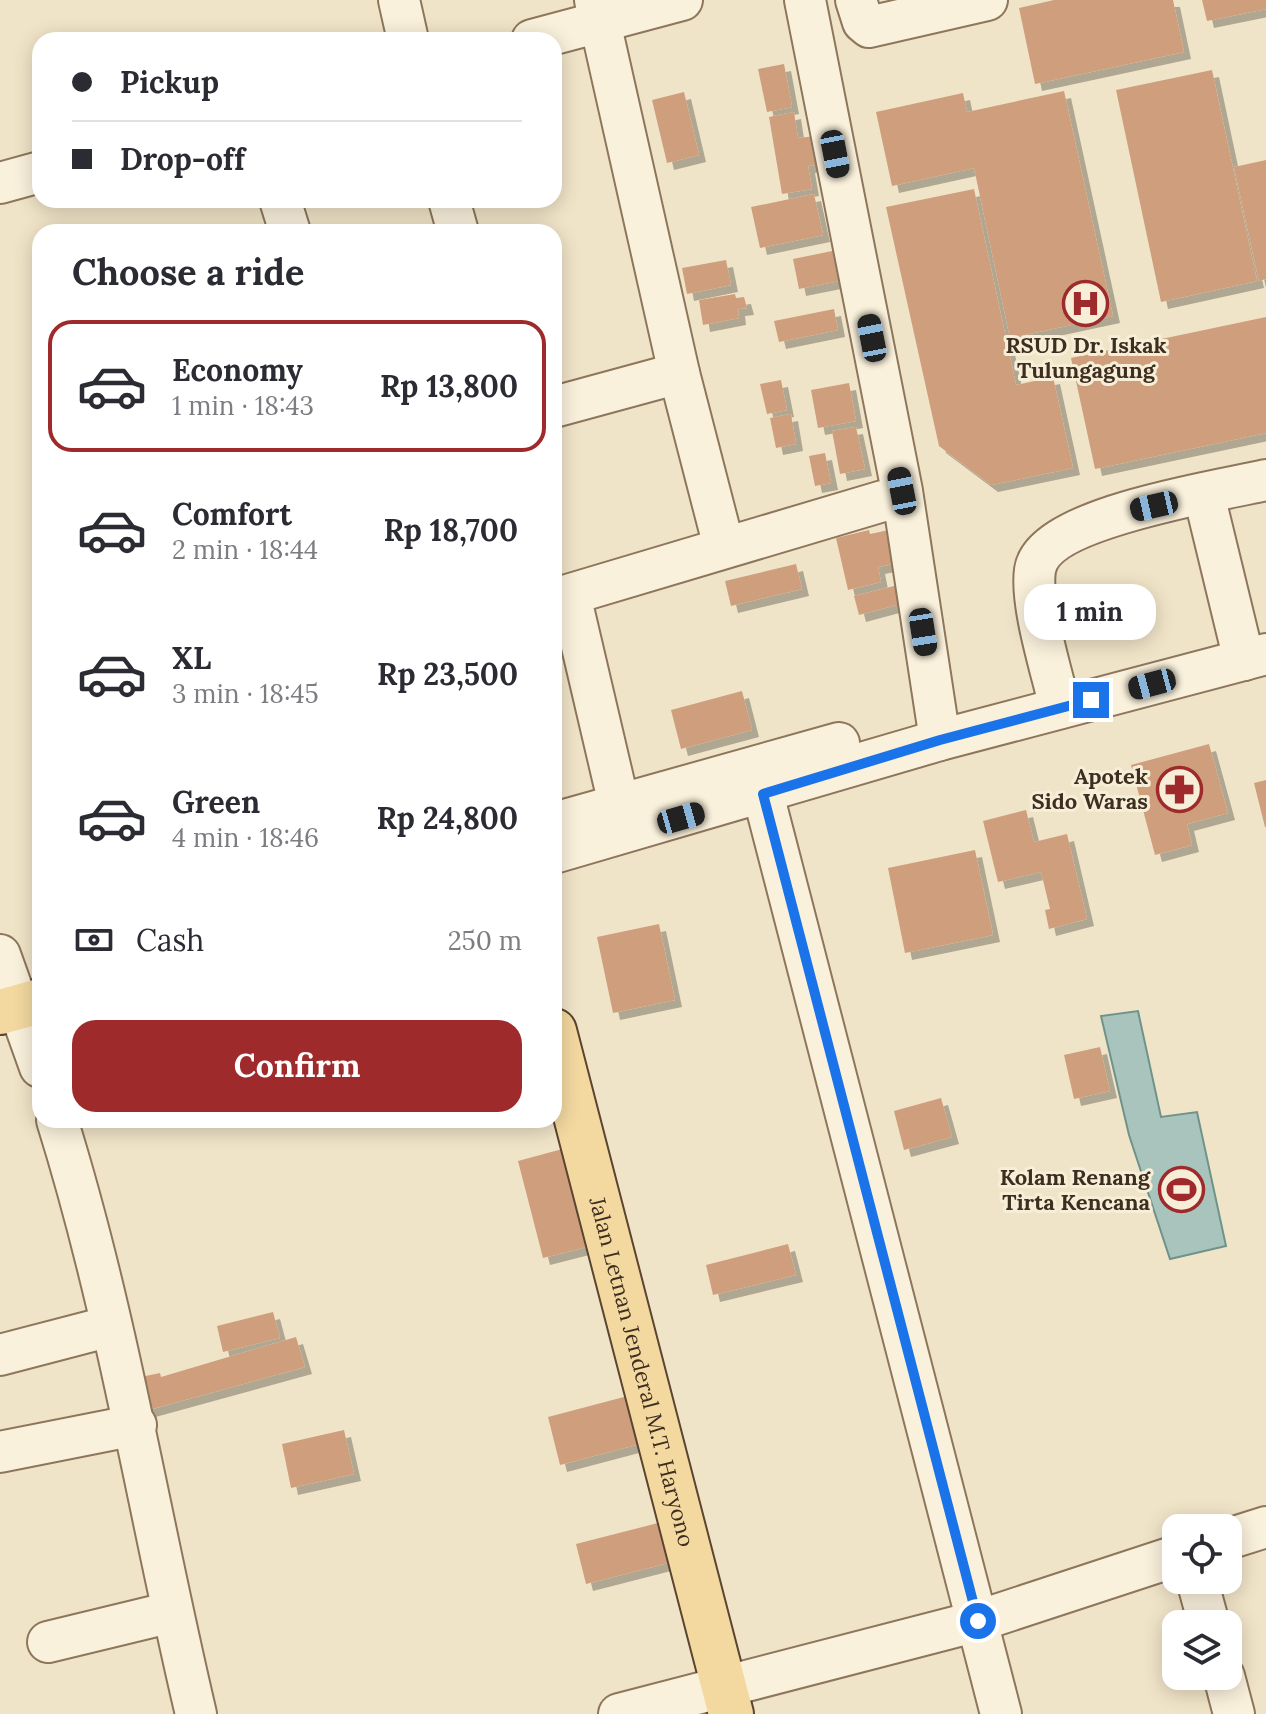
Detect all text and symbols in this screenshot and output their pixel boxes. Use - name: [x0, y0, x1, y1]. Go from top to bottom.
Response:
- text: Pickup: [120, 63, 219, 101]
- car: [819, 128, 851, 180]
- text: Drop-off: [120, 140, 245, 178]
- text: Choose a ride: [72, 249, 304, 295]
- hospital icon: RSUD Dr. Iskak Tulungagung: [1062, 280, 1110, 328]
- car: [856, 312, 888, 364]
- place label: RSUD Dr. Iskak Tulungagung: [1005, 331, 1167, 384]
- icon: car: [76, 350, 148, 422]
- text: Economy: [172, 351, 303, 389]
- text: Rp 13,800: [380, 367, 518, 405]
- text: 1 min · 18:43: [172, 389, 314, 422]
- car: [886, 465, 918, 517]
- car: [1128, 489, 1180, 523]
- icon: car: [76, 494, 148, 566]
- text: Comfort: [172, 495, 292, 533]
- text: Rp 18,700: [383, 511, 518, 549]
- text: 2 min · 18:44: [172, 533, 318, 566]
- callout: 1 min: [1025, 584, 1157, 640]
- text: 1 min: [1057, 595, 1123, 628]
- car: [907, 606, 939, 658]
- icon: car: [76, 638, 148, 710]
- text: XL: [172, 639, 211, 677]
- text: Rp 23,500: [377, 655, 518, 693]
- car: [1126, 666, 1178, 702]
- text: 3 min · 18:45: [172, 677, 319, 710]
- route end: [1073, 682, 1109, 718]
- place label: Apotek Sido Waras: [1032, 762, 1148, 815]
- pharmacy icon: Apotek Sido Waras: [1155, 765, 1203, 813]
- icon: car: [76, 782, 148, 854]
- text: Green: [172, 783, 260, 821]
- text: Rp 24,800: [376, 799, 518, 837]
- car: [655, 800, 707, 836]
- text: 4 min · 18:46: [172, 821, 319, 854]
- icon: cash: [72, 918, 116, 962]
- text: Cash: [136, 921, 204, 959]
- text: 250 m: [448, 924, 522, 957]
- button: Confirm: [72, 1020, 522, 1112]
- place label: Kolam Renang Tirta Kencana: [1000, 1163, 1151, 1216]
- sports icon: Kolam Renang Tirta Kencana: [1157, 1166, 1205, 1214]
- street label: Jalan Letnan Jenderal M.T. Haryono: [583, 1193, 701, 1550]
- map controls: [1162, 1514, 1242, 1690]
- button: locate: [1162, 1514, 1242, 1594]
- route start: [960, 1603, 996, 1639]
- button: layers: [1162, 1610, 1242, 1690]

